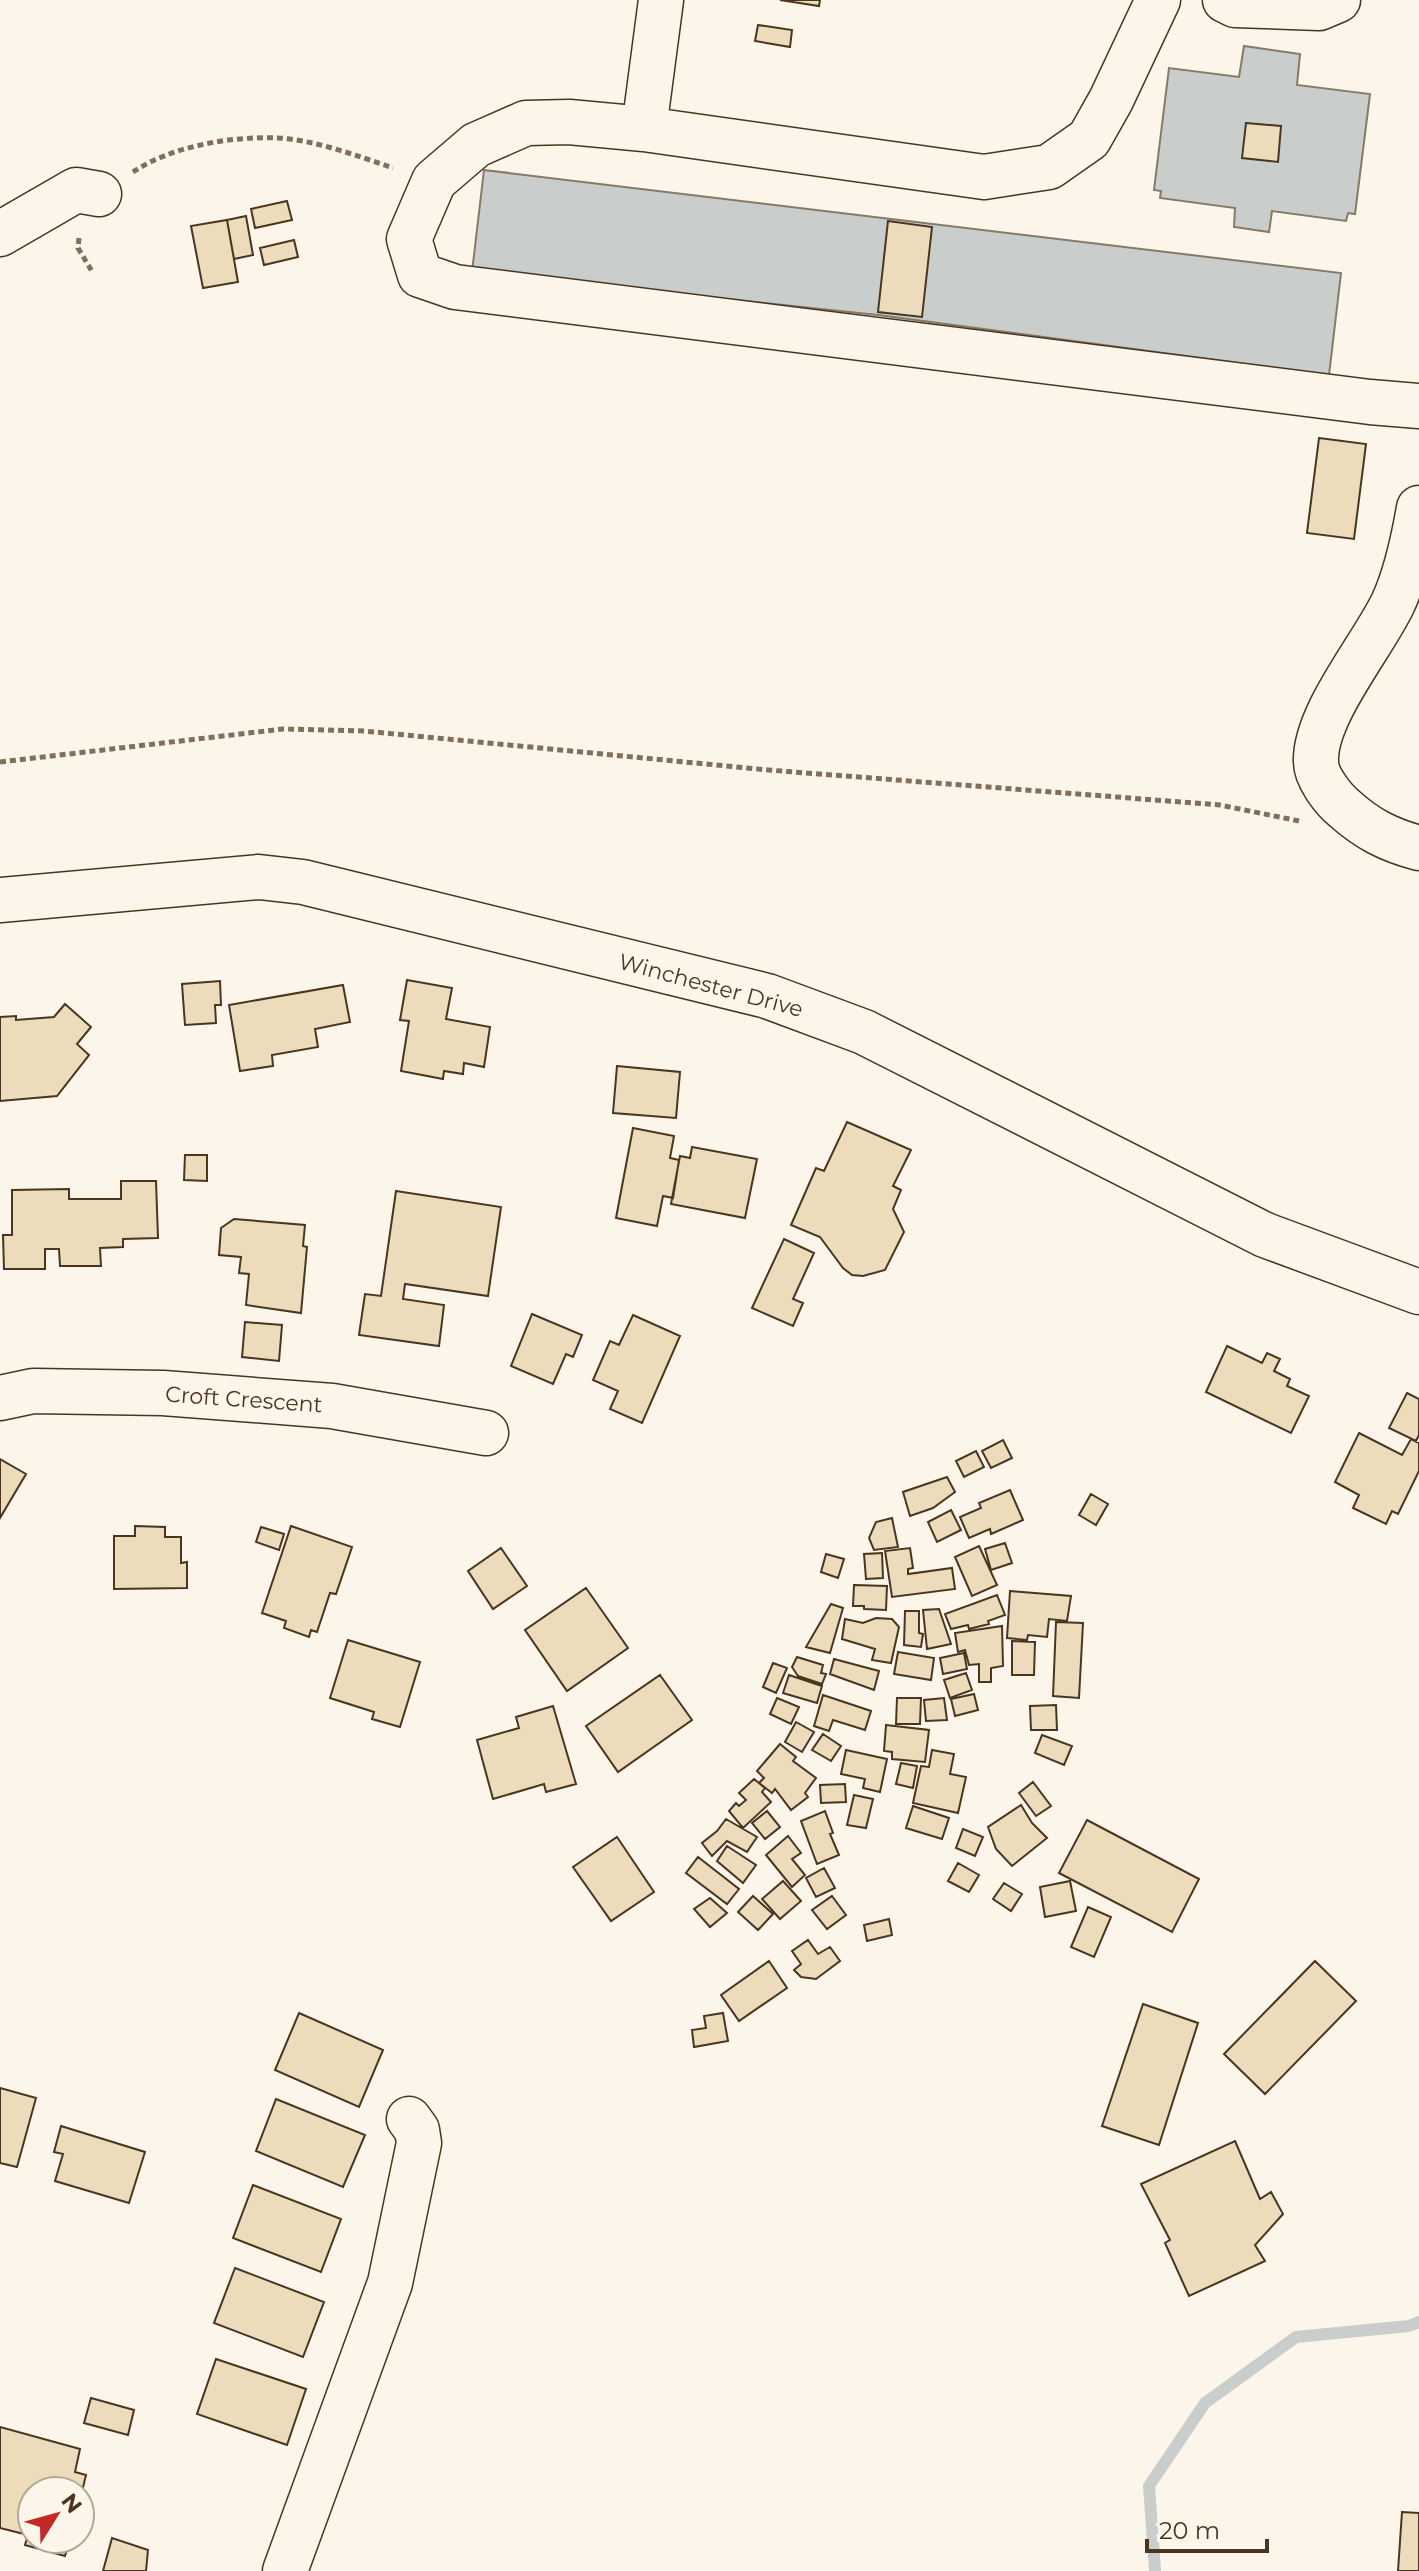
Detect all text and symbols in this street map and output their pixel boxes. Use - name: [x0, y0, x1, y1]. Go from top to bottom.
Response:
- street label: Winchester Drive: [616, 948, 806, 1023]
- street label: Croft Crescent: [164, 1381, 324, 1418]
- north arrow: [16, 2475, 96, 2555]
- text: N: [55, 2488, 88, 2518]
- scale bar: [1147, 2503, 1267, 2553]
- text: 20 m: [1159, 2516, 1220, 2545]

